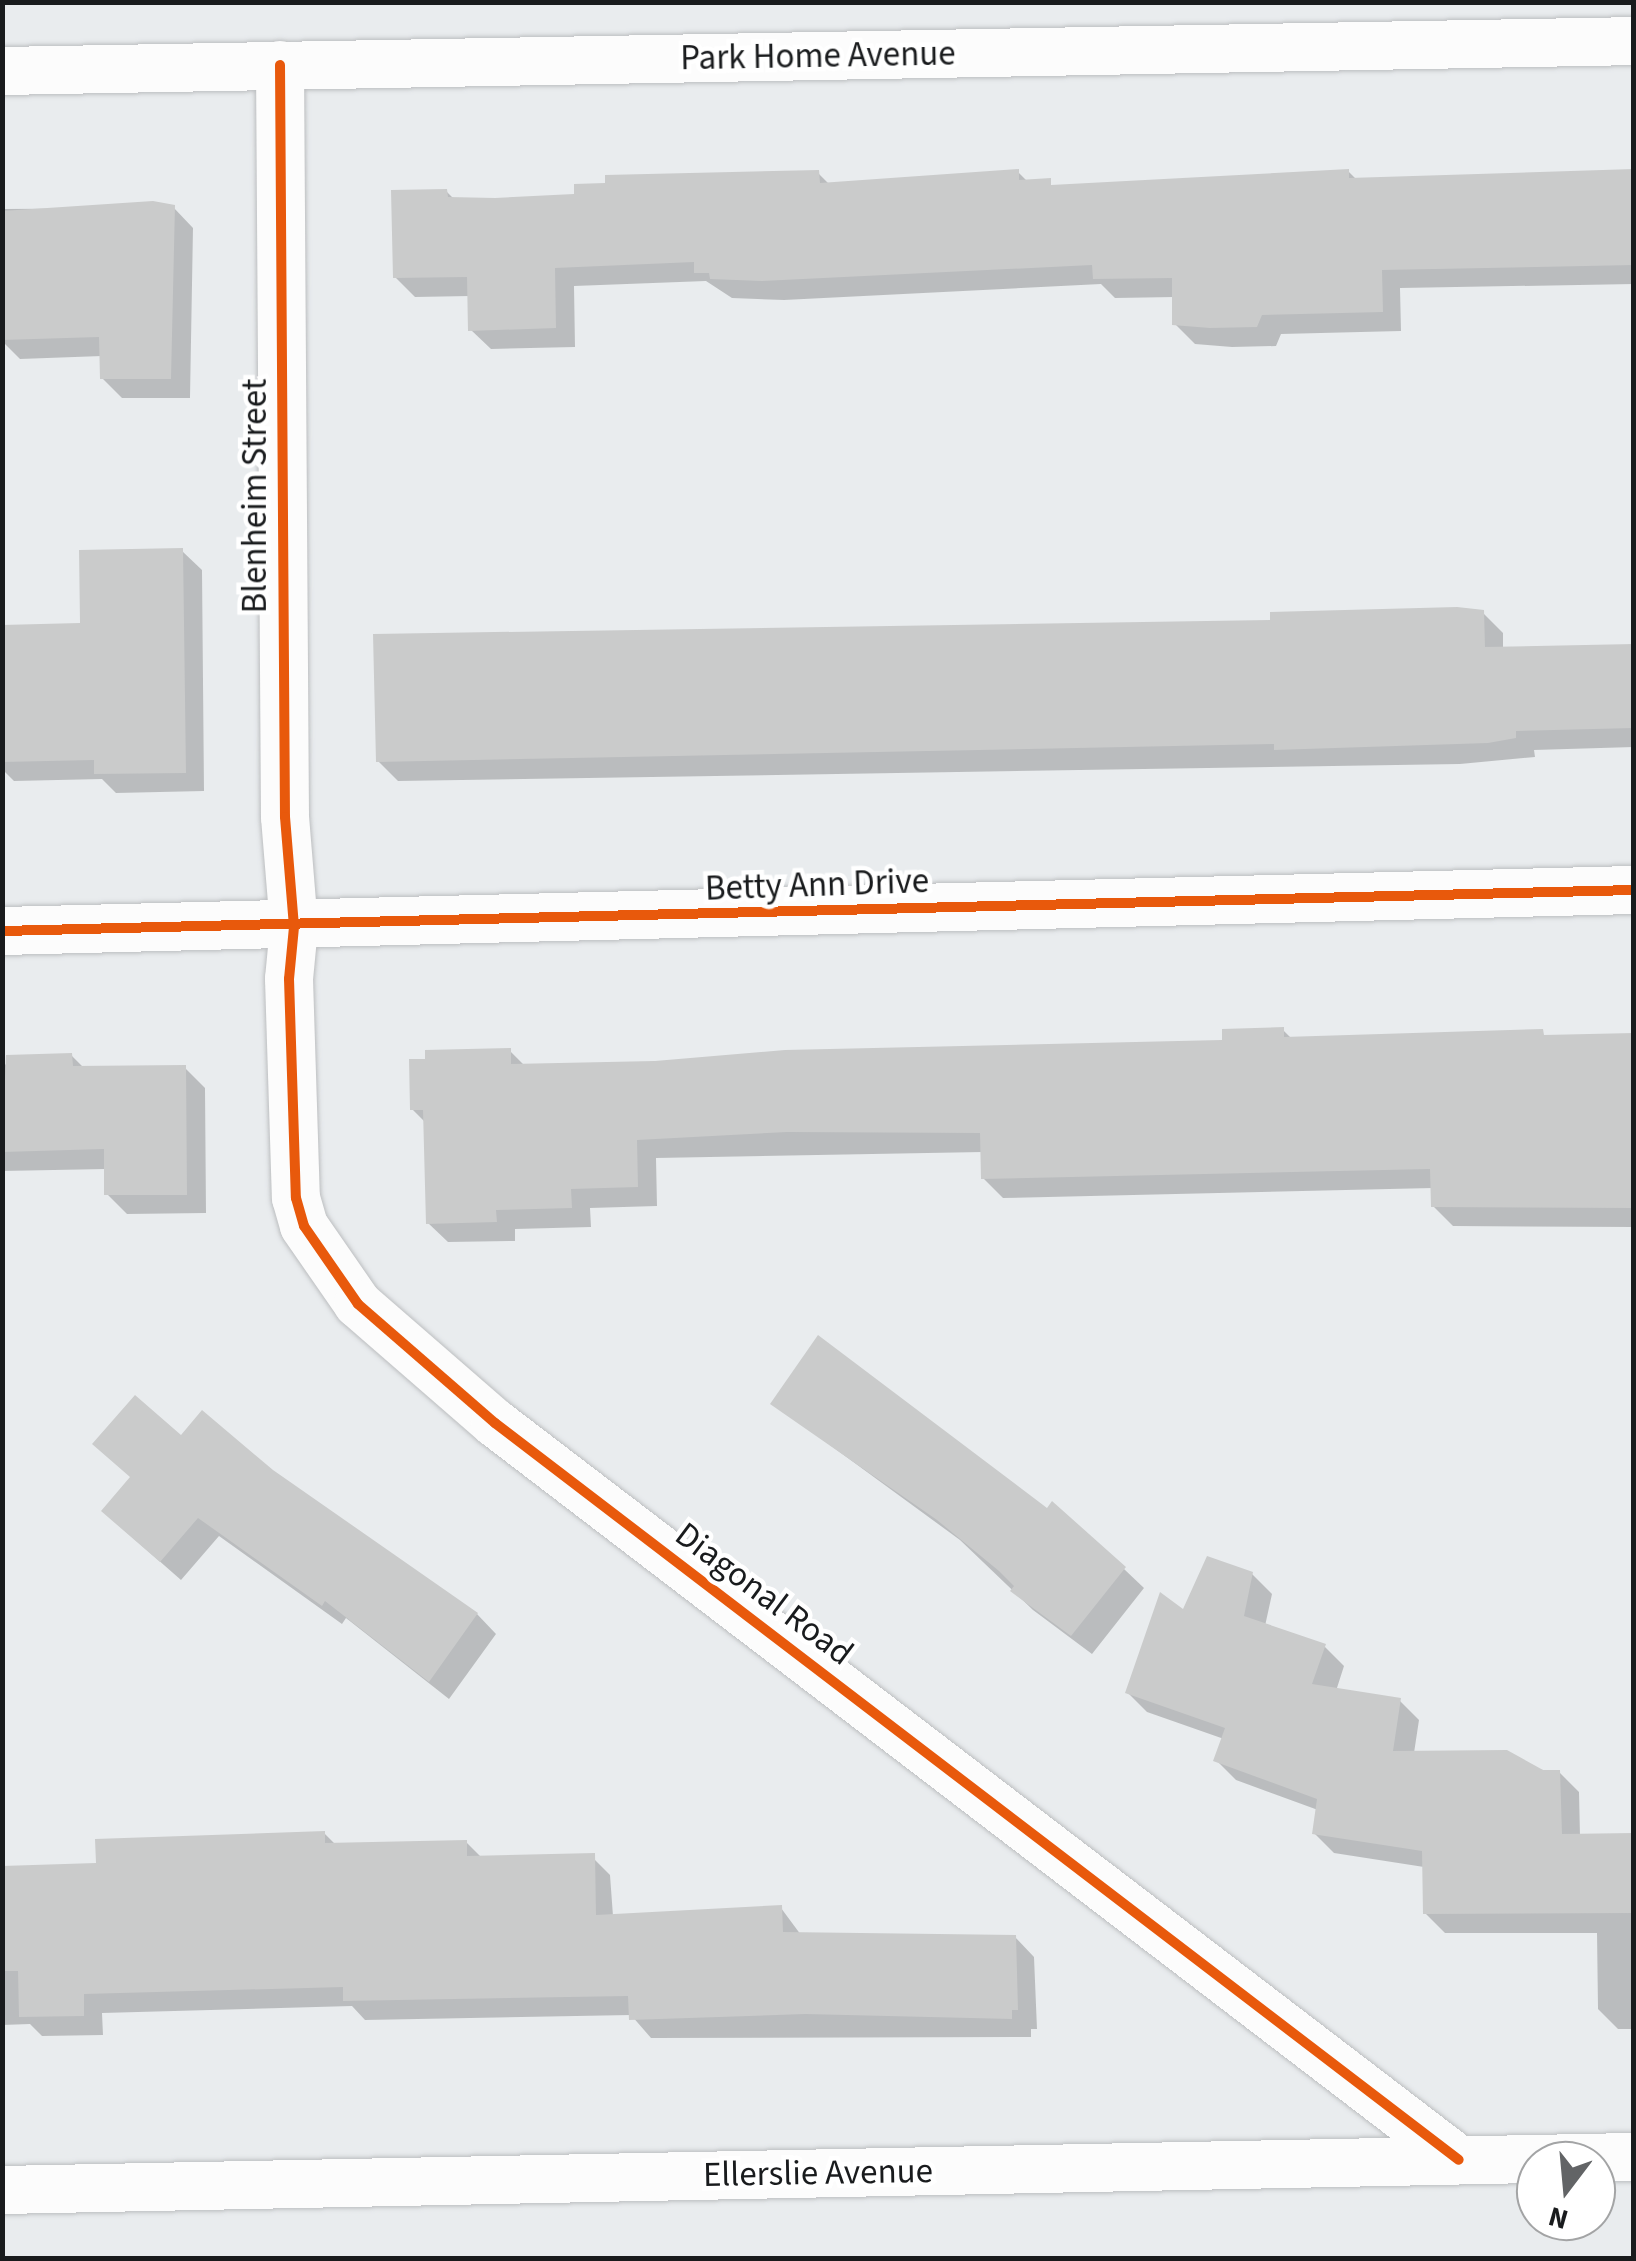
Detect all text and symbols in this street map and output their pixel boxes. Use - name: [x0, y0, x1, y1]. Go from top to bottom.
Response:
- street label: Park Home Avenue: [680, 33, 956, 79]
- street label: Blenheim Street: [234, 379, 276, 613]
- street label: Betty Ann Drive: [704, 860, 930, 910]
- street label: Diagonal Road: [667, 1514, 861, 1674]
- north arrow: [1516, 2141, 1616, 2241]
- street label: Ellerslie Avenue: [703, 2150, 933, 2196]
- text: N: [1544, 2196, 1573, 2240]

